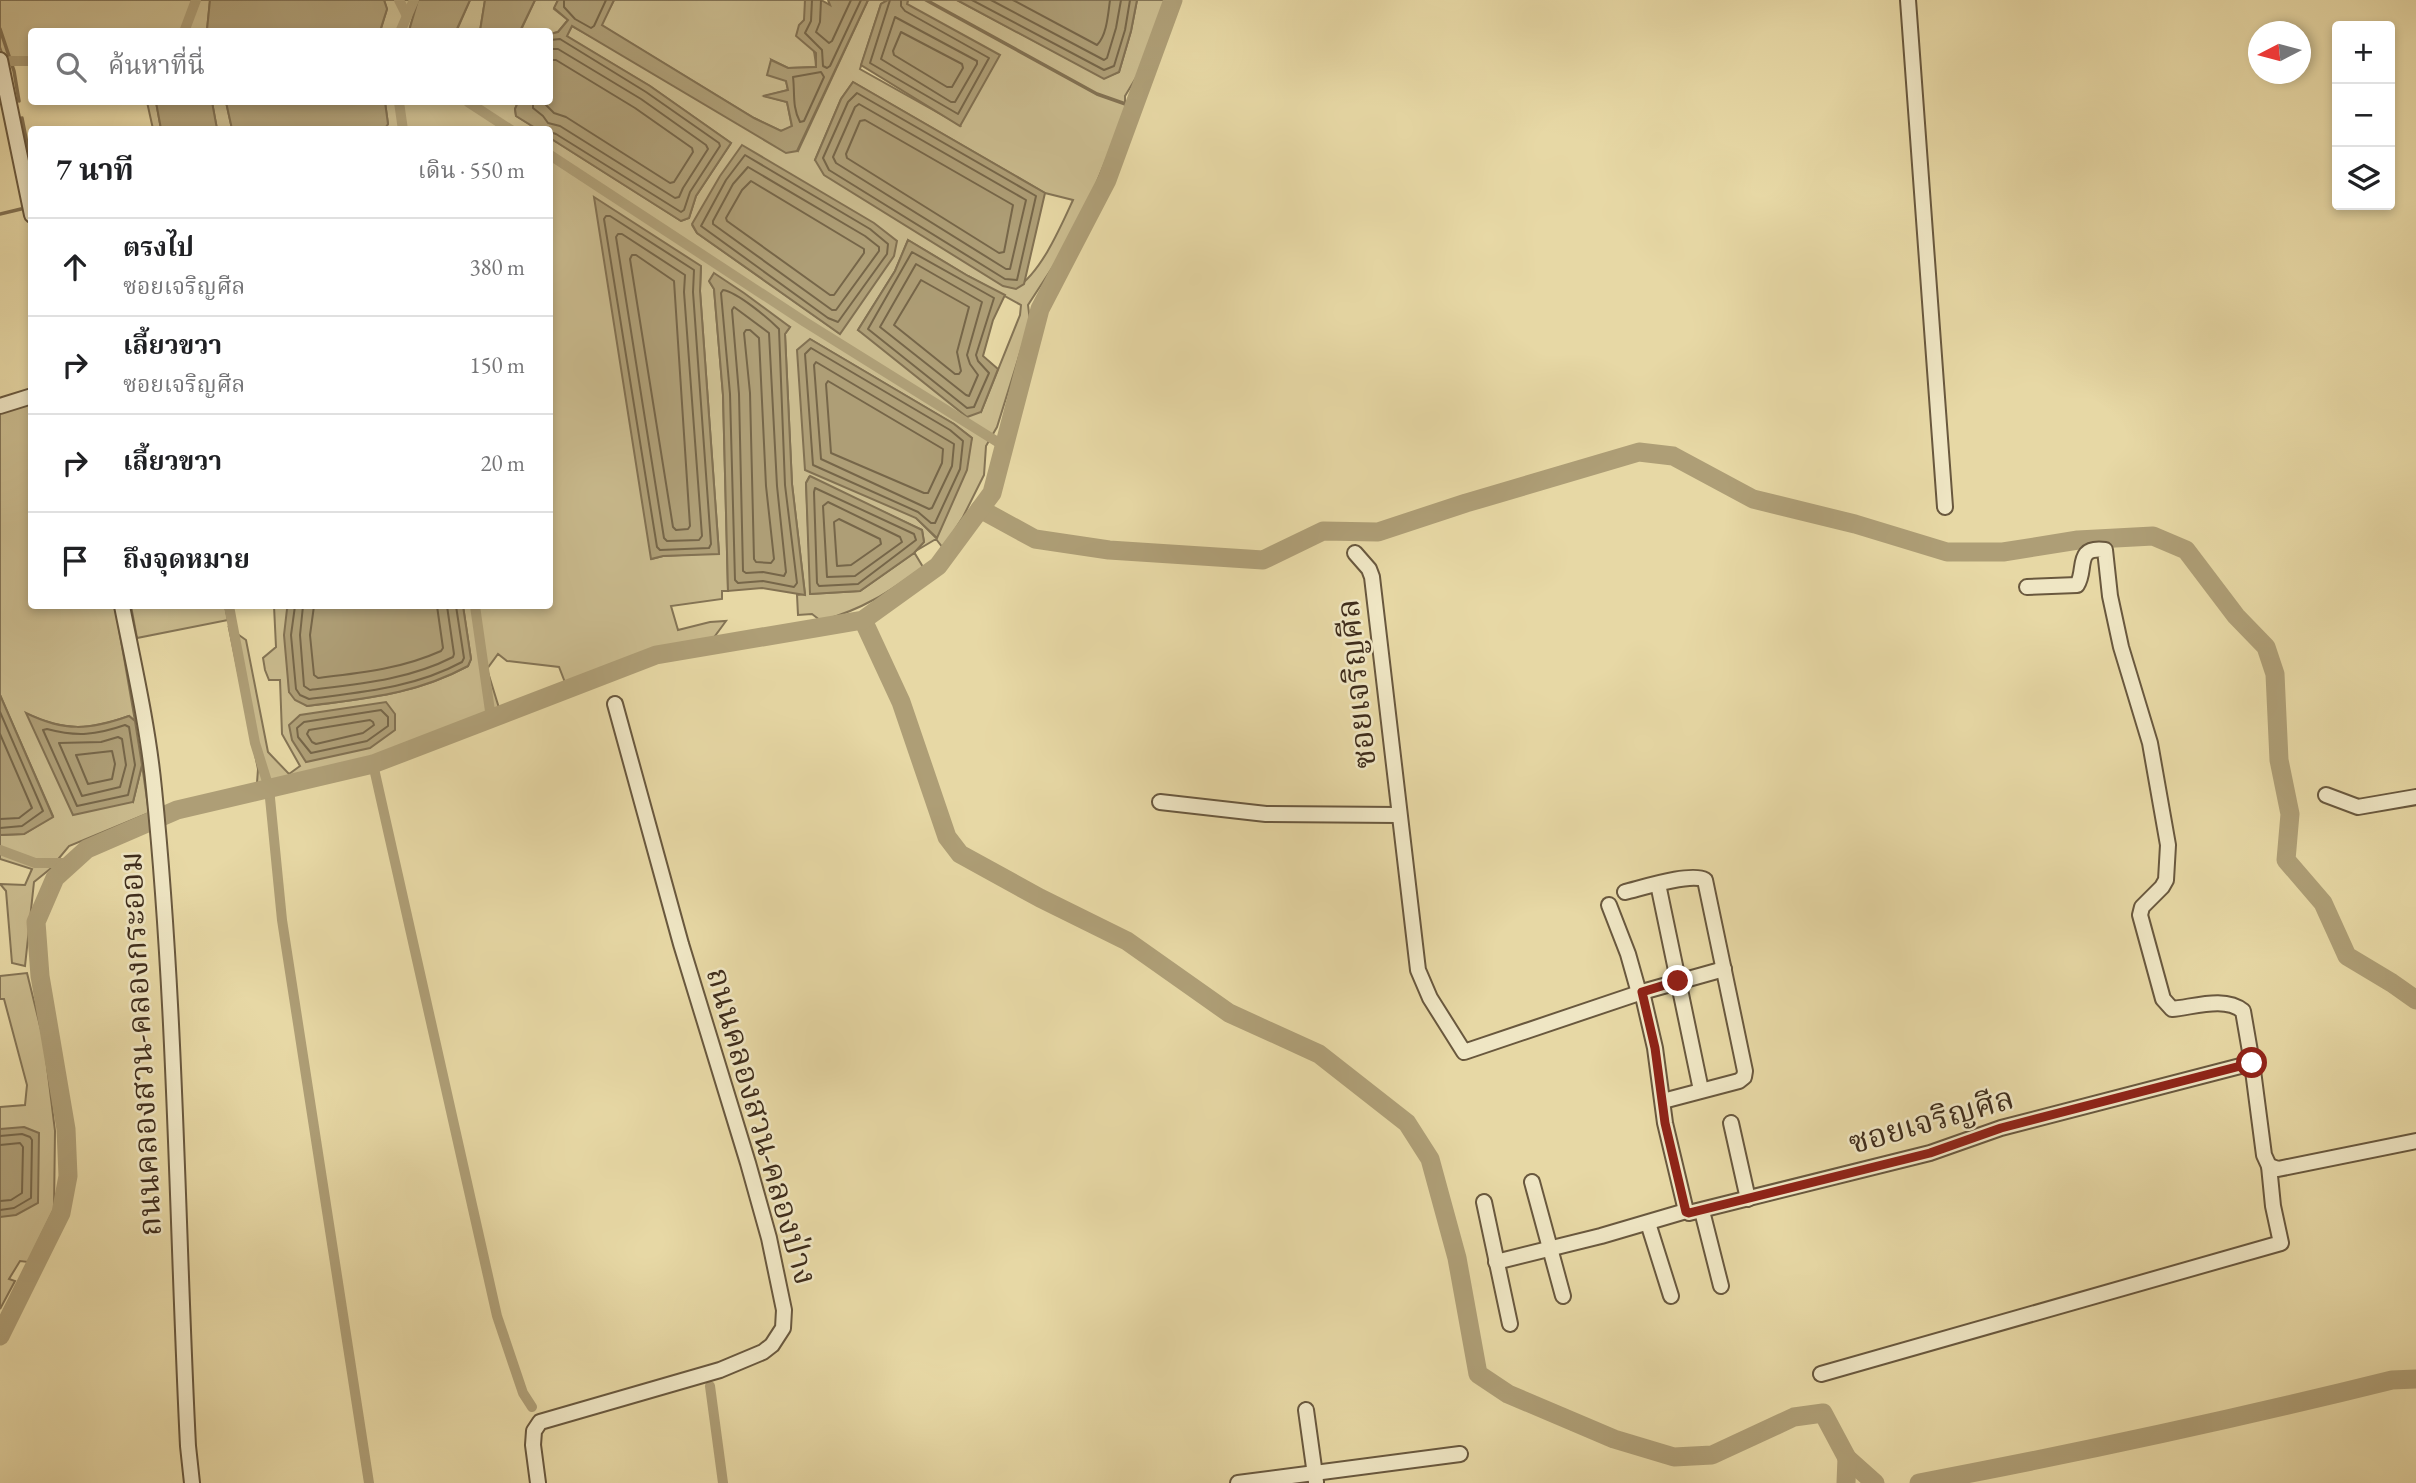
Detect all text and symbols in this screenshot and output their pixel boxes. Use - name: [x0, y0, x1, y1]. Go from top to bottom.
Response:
- north arrow: [2248, 21, 2311, 84]
- map controls: [2332, 21, 2395, 210]
- button: +: [2332, 21, 2395, 84]
- search box: [28, 28, 553, 105]
- icon: search: [52, 48, 90, 86]
- text: ค้นหาที่นี่: [108, 48, 205, 82]
- button: −: [2332, 84, 2395, 147]
- button: layers: [2332, 147, 2395, 210]
- text: 7 นาที: [56, 150, 134, 189]
- text: เดิน · 550 m: [418, 155, 525, 185]
- text: ตรงไป: [123, 230, 194, 264]
- icon: ahead: [56, 248, 94, 286]
- text: 380 m: [469, 252, 525, 282]
- text: ซอยเจริญศีล: [123, 271, 245, 301]
- text: เลี้ยวขวา: [123, 328, 222, 362]
- icon: right: [56, 346, 94, 384]
- text: 150 m: [469, 350, 525, 380]
- text: ซอยเจริญศีล: [123, 369, 245, 399]
- icon: right: [56, 444, 94, 482]
- text: เลี้ยวขวา: [123, 444, 222, 478]
- text: 20 m: [480, 448, 525, 478]
- icon: arrive: [56, 542, 94, 580]
- text: ถึงจุดหมาย: [123, 542, 250, 576]
- street label: ซอยเจริญศีล: [1326, 597, 1386, 771]
- street label: ถนนคลองสวน-คลองกระออม: [109, 851, 171, 1237]
- street label: ถนนคลองสวน-คลองป่าง: [697, 963, 827, 1289]
- route end: [1662, 965, 1693, 996]
- route start: [2236, 1047, 2267, 1078]
- street label: ซอยเจริญศีล: [1843, 1076, 2019, 1164]

